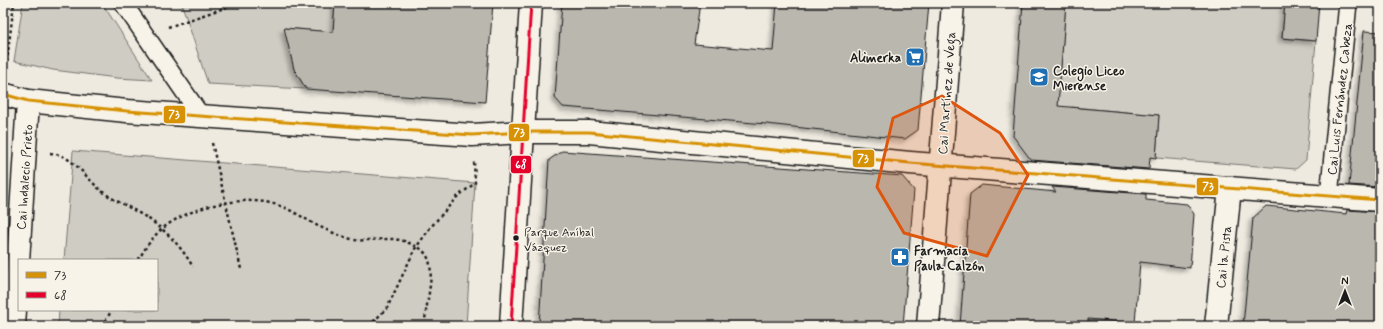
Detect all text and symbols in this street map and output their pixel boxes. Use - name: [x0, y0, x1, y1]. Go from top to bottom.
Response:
- street label: Cai Luis Fernández Cabeza: [1324, 22, 1357, 176]
- street label: Cai Martínez de Vega: [935, 31, 962, 155]
- supermarket icon: Alimerka: [904, 46, 926, 68]
- place label: Alimerka: [850, 50, 901, 67]
- place label: Colegio Liceo Mierense: [1053, 63, 1125, 95]
- school or university icon: Colegio Liceo Mierense: [1028, 66, 1050, 88]
- line badge: 73: [163, 105, 186, 124]
- text: 73: [168, 108, 180, 122]
- street label: Cai Indalecio Prieto: [13, 123, 38, 230]
- line badge: 73: [508, 123, 530, 142]
- text: 73: [513, 126, 525, 140]
- line badge: 73: [852, 149, 875, 168]
- text: 73: [857, 152, 869, 166]
- line badge: 68: [510, 155, 532, 174]
- text: 68: [515, 158, 527, 172]
- line badge: 73: [1196, 177, 1219, 196]
- text: 73: [1202, 180, 1214, 194]
- place label: Parque Aníbal Vázquez: [524, 225, 594, 256]
- street label: Cai la Pista: [1213, 225, 1236, 289]
- marker: Parque Aníbal Vázquez: [511, 233, 521, 243]
- place label: Farmacia Paula Calzón: [914, 243, 985, 275]
- pharmacy icon: Farmacia Paula Calzón: [889, 246, 911, 268]
- legend: [18, 259, 158, 311]
- text: 73: [54, 268, 66, 284]
- north arrow: [1325, 271, 1365, 311]
- text: N: [1341, 275, 1349, 289]
- text: 68: [54, 288, 67, 304]

